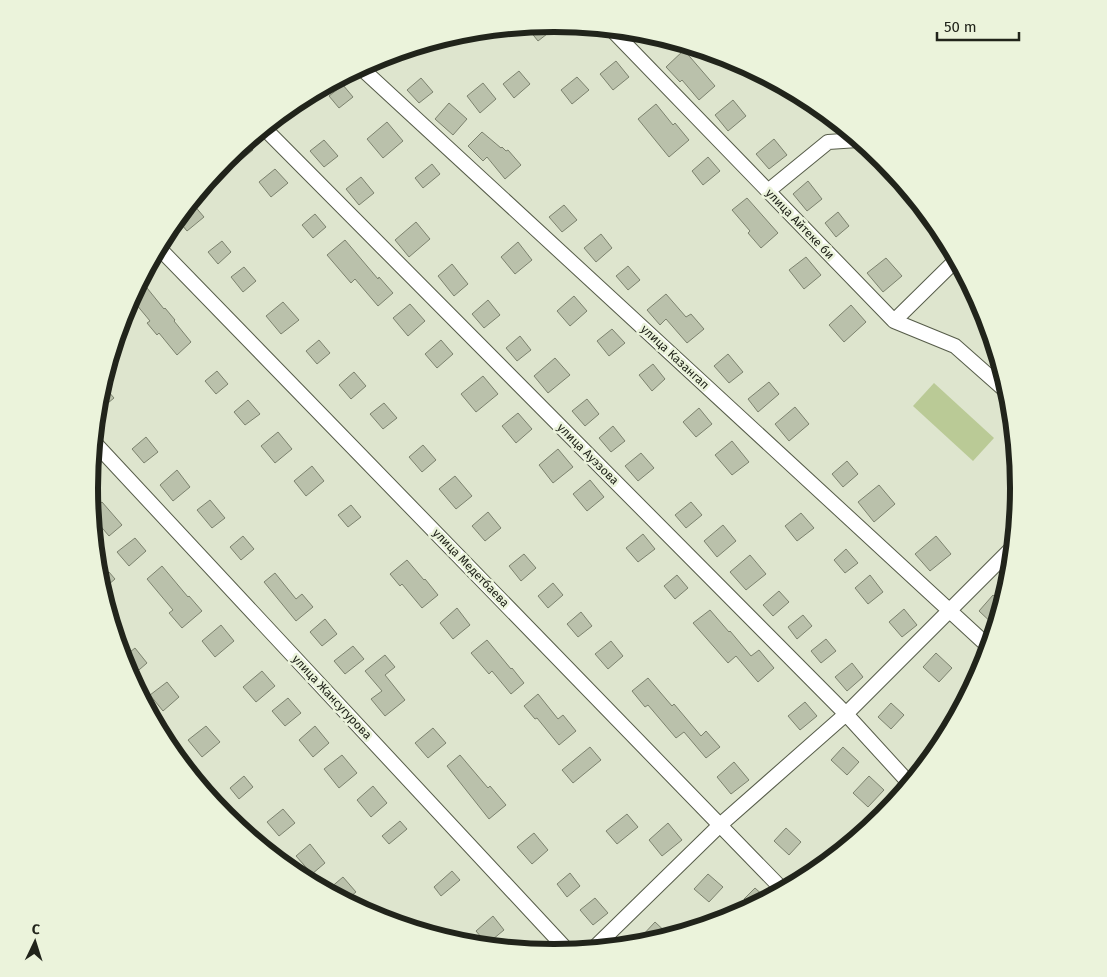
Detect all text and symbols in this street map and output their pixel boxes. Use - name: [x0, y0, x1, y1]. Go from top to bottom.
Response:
- scale bar: [937, 10, 1020, 42]
- text: 50 m: [944, 18, 977, 36]
- street label: улица Айтеке би: [763, 186, 837, 262]
- street label: улица Казангап: [638, 322, 712, 392]
- street label: улица Ауэзова: [554, 420, 622, 488]
- street label: улица Медетбаева: [430, 526, 512, 610]
- street label: улица Жансугурова: [289, 652, 375, 742]
- north arrow: [10, 917, 60, 967]
- text: С: [31, 921, 40, 938]

